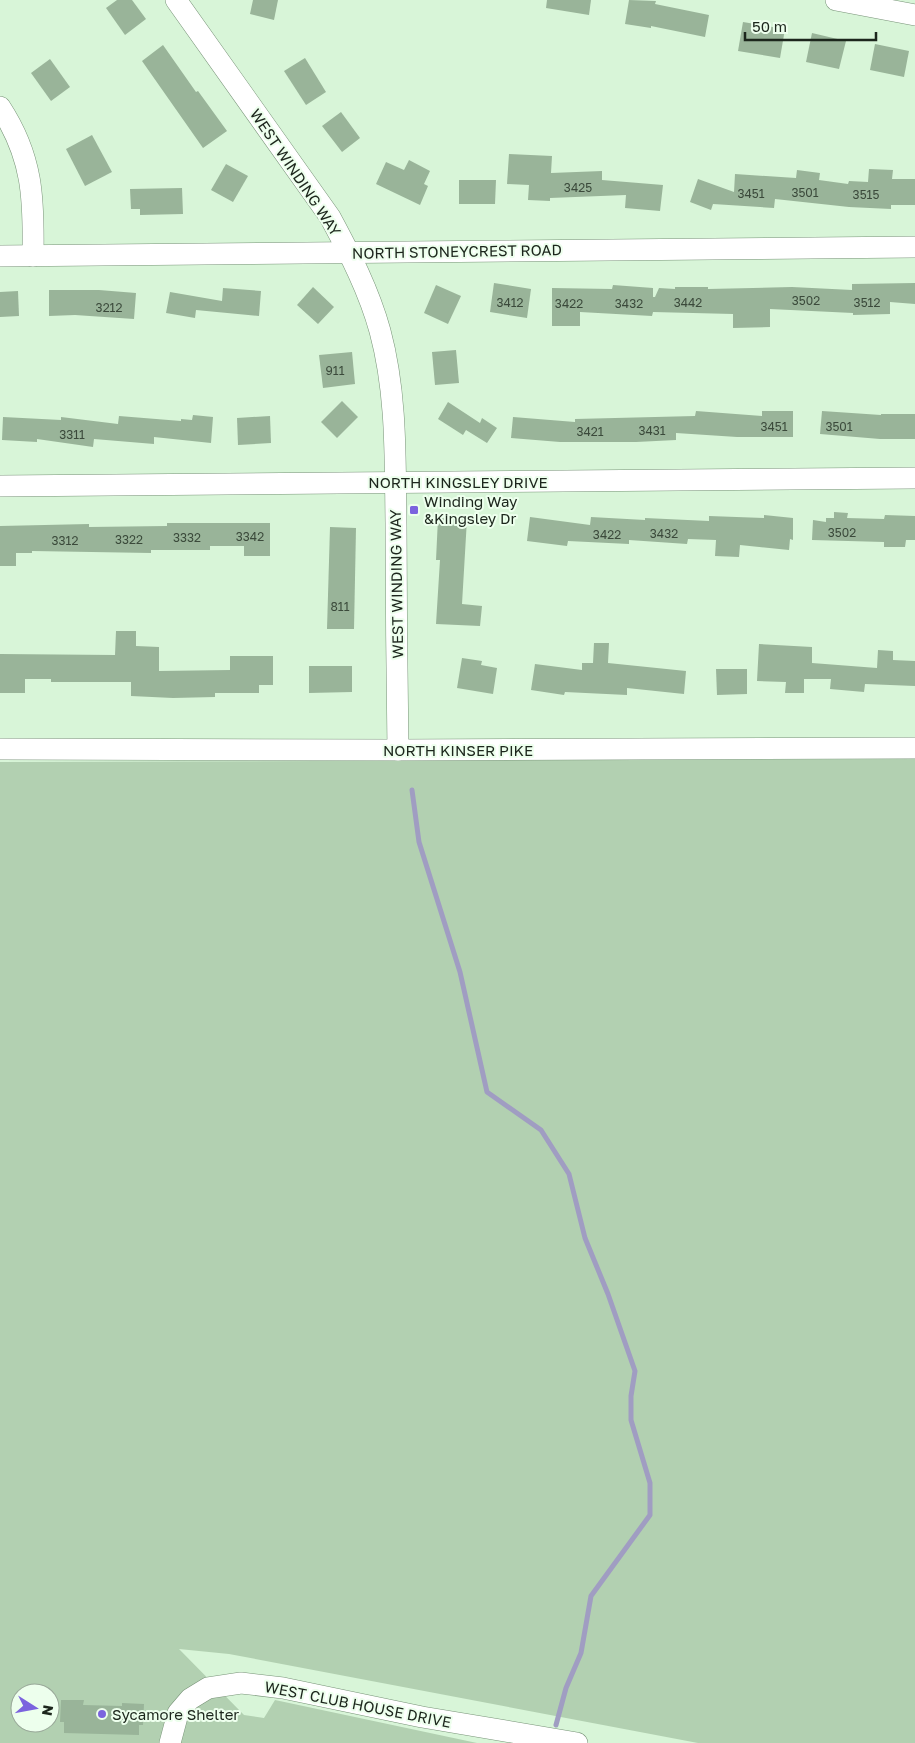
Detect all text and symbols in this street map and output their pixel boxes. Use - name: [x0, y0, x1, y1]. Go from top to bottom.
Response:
- scale bar: [745, 10, 876, 42]
- text: 50 m: [752, 17, 787, 35]
- street label: WEST WINDING WAY: [247, 105, 345, 239]
- house number: 3425: [564, 180, 592, 195]
- house number: 3501: [791, 185, 819, 200]
- house number: 3451: [737, 186, 765, 201]
- house number: 3515: [853, 187, 879, 202]
- street label: NORTH STONEYCREST ROAD: [352, 240, 562, 262]
- house number: 3502: [792, 293, 820, 308]
- house number: 3412: [496, 295, 524, 310]
- house number: 3442: [674, 295, 702, 310]
- house number: 3512: [854, 295, 880, 310]
- house number: 3422: [555, 296, 583, 311]
- house number: 3432: [615, 296, 643, 311]
- house number: 3212: [96, 300, 122, 315]
- house number: 911: [326, 363, 345, 378]
- house number: 3451: [760, 419, 788, 434]
- house number: 3501: [825, 419, 853, 434]
- house number: 3431: [638, 423, 666, 438]
- house number: 3421: [576, 424, 604, 439]
- house number: 3311: [59, 427, 85, 442]
- street label: NORTH KINGSLEY DRIVE: [368, 473, 548, 491]
- place label: Winding Way &Kingsley Dr: [424, 492, 518, 527]
- marker: Winding Way &Kingsley Dr: [408, 504, 420, 516]
- street label: WEST WINDING WAY: [386, 509, 406, 659]
- house number: 3502: [828, 525, 856, 540]
- house number: 3432: [650, 526, 678, 541]
- house number: 3422: [593, 527, 621, 542]
- house number: 3342: [236, 529, 264, 544]
- house number: 3332: [173, 530, 201, 545]
- house number: 3322: [115, 532, 143, 547]
- house number: 3312: [52, 533, 78, 548]
- house number: 811: [331, 599, 350, 614]
- street label: NORTH KINSER PIKE: [383, 741, 533, 759]
- street label: WEST CLUB HOUSE DRIVE: [263, 1677, 453, 1731]
- north arrow: [10, 1683, 60, 1733]
- text: N: [39, 1704, 58, 1717]
- place label: Sycamore Shelter: [112, 1705, 239, 1723]
- marker: Sycamore Shelter: [96, 1708, 108, 1720]

